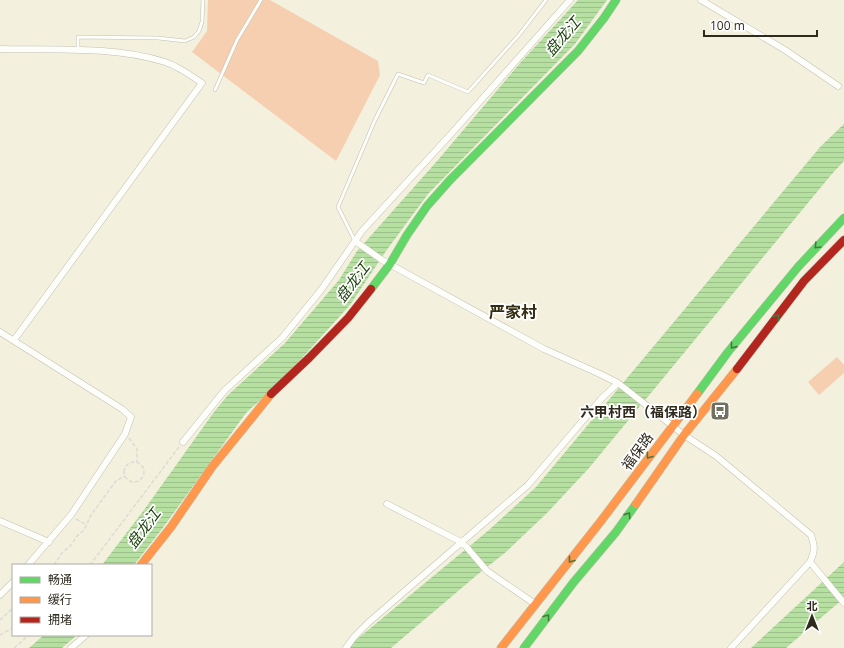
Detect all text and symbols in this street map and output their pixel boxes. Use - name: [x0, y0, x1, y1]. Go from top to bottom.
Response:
- water label: 盘龙江: [540, 11, 586, 60]
- scale bar: [704, 12, 817, 38]
- text: 100 m: [710, 17, 745, 34]
- one-way arrow: [815, 242, 822, 249]
- water label: 盘龙江: [330, 256, 375, 306]
- district label: 严家村: [489, 301, 537, 323]
- one-way arrow: [772, 315, 779, 322]
- one-way arrow: [731, 341, 738, 348]
- bus stop icon: 六甲村西（福保路）: [709, 400, 731, 422]
- place label: 六甲村西（福保路）: [580, 402, 706, 421]
- street label: 福保路: [617, 428, 657, 474]
- one-way arrow: [647, 452, 654, 459]
- water label: 盘龙江: [121, 502, 166, 552]
- one-way arrow: [623, 512, 630, 519]
- one-way arrow: [568, 555, 575, 562]
- legend: [12, 564, 152, 636]
- text: 畅通: [48, 571, 72, 588]
- text: 缓行: [48, 591, 72, 608]
- north arrow: [792, 596, 832, 636]
- text: 北: [807, 598, 818, 613]
- text: 拥堵: [48, 611, 72, 628]
- one-way arrow: [543, 614, 550, 621]

